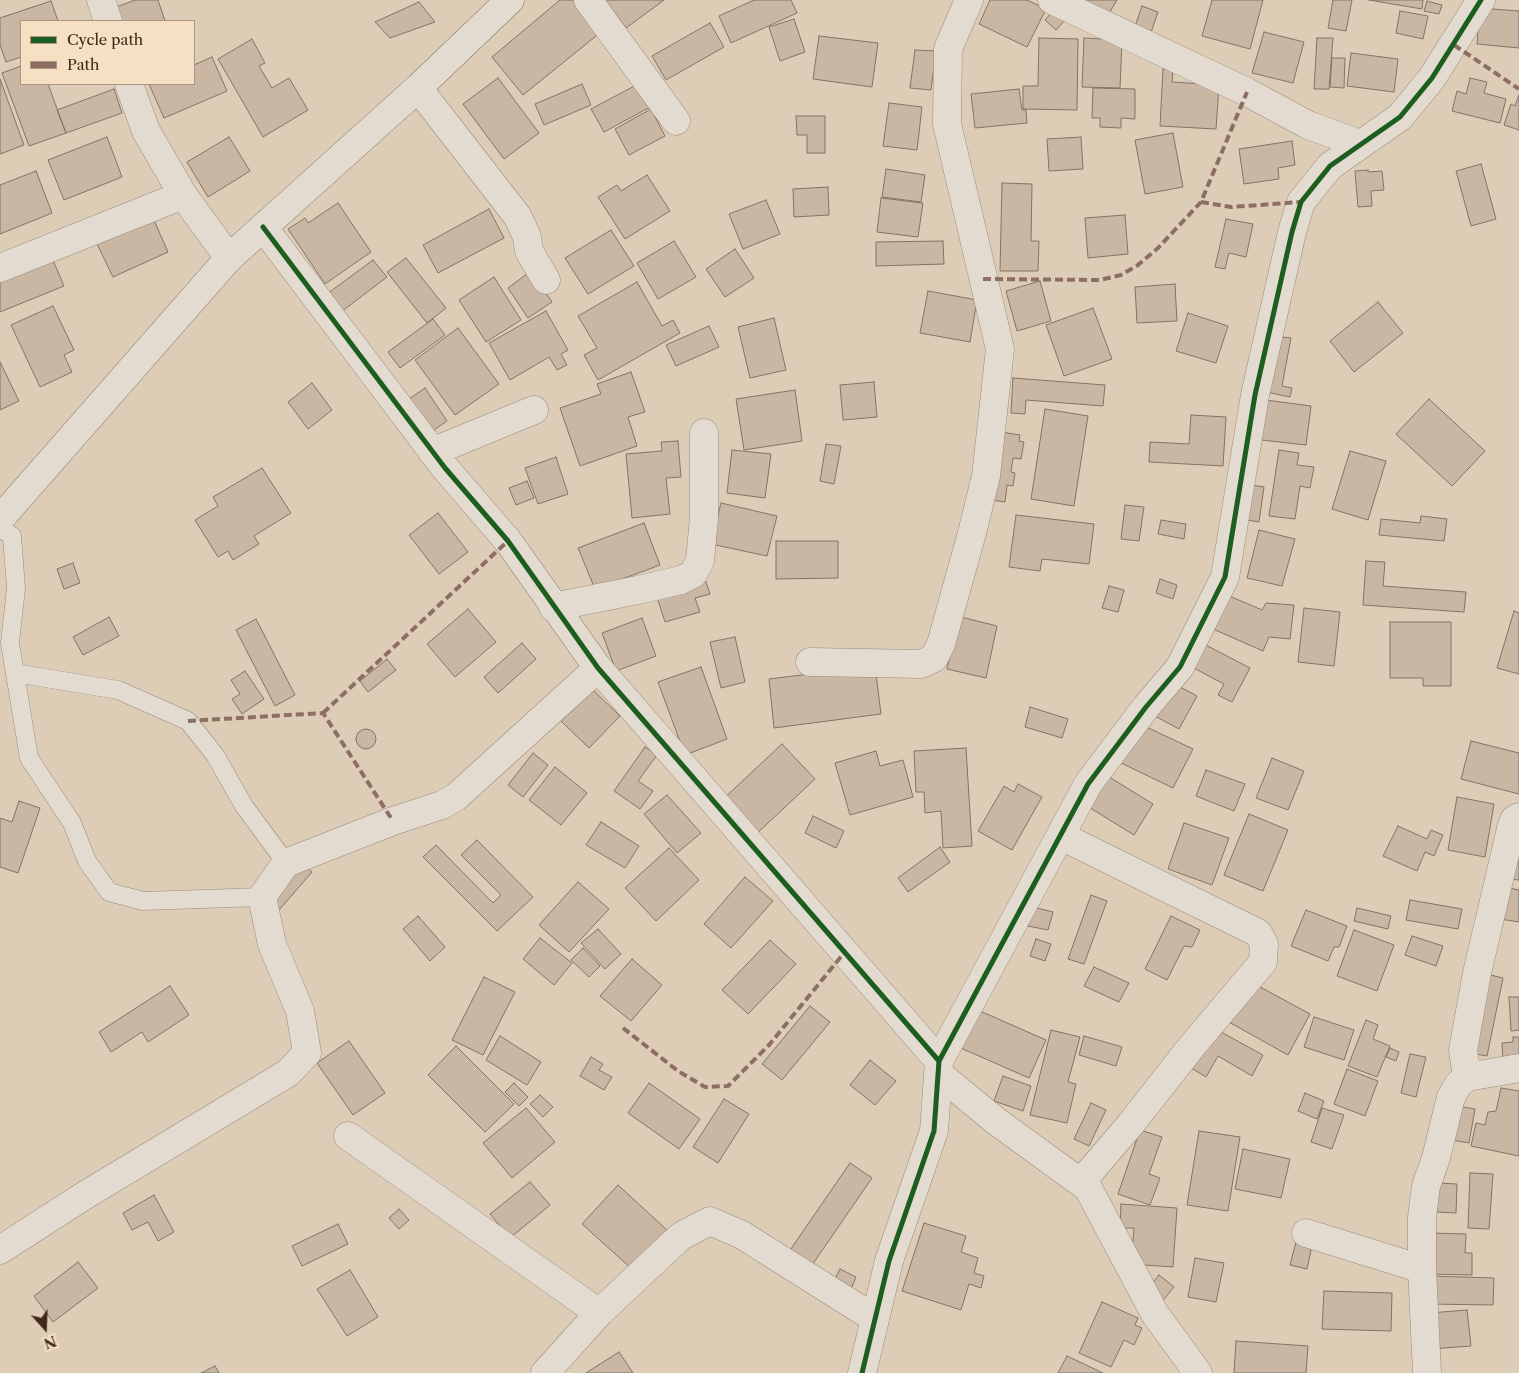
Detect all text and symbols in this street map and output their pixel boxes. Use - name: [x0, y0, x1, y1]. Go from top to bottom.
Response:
- legend: [20, 20, 195, 85]
- text: Cycle path: [67, 30, 143, 49]
- text: Path: [67, 55, 99, 74]
- north arrow: [20, 1303, 70, 1353]
- text: N: [41, 1332, 59, 1353]

